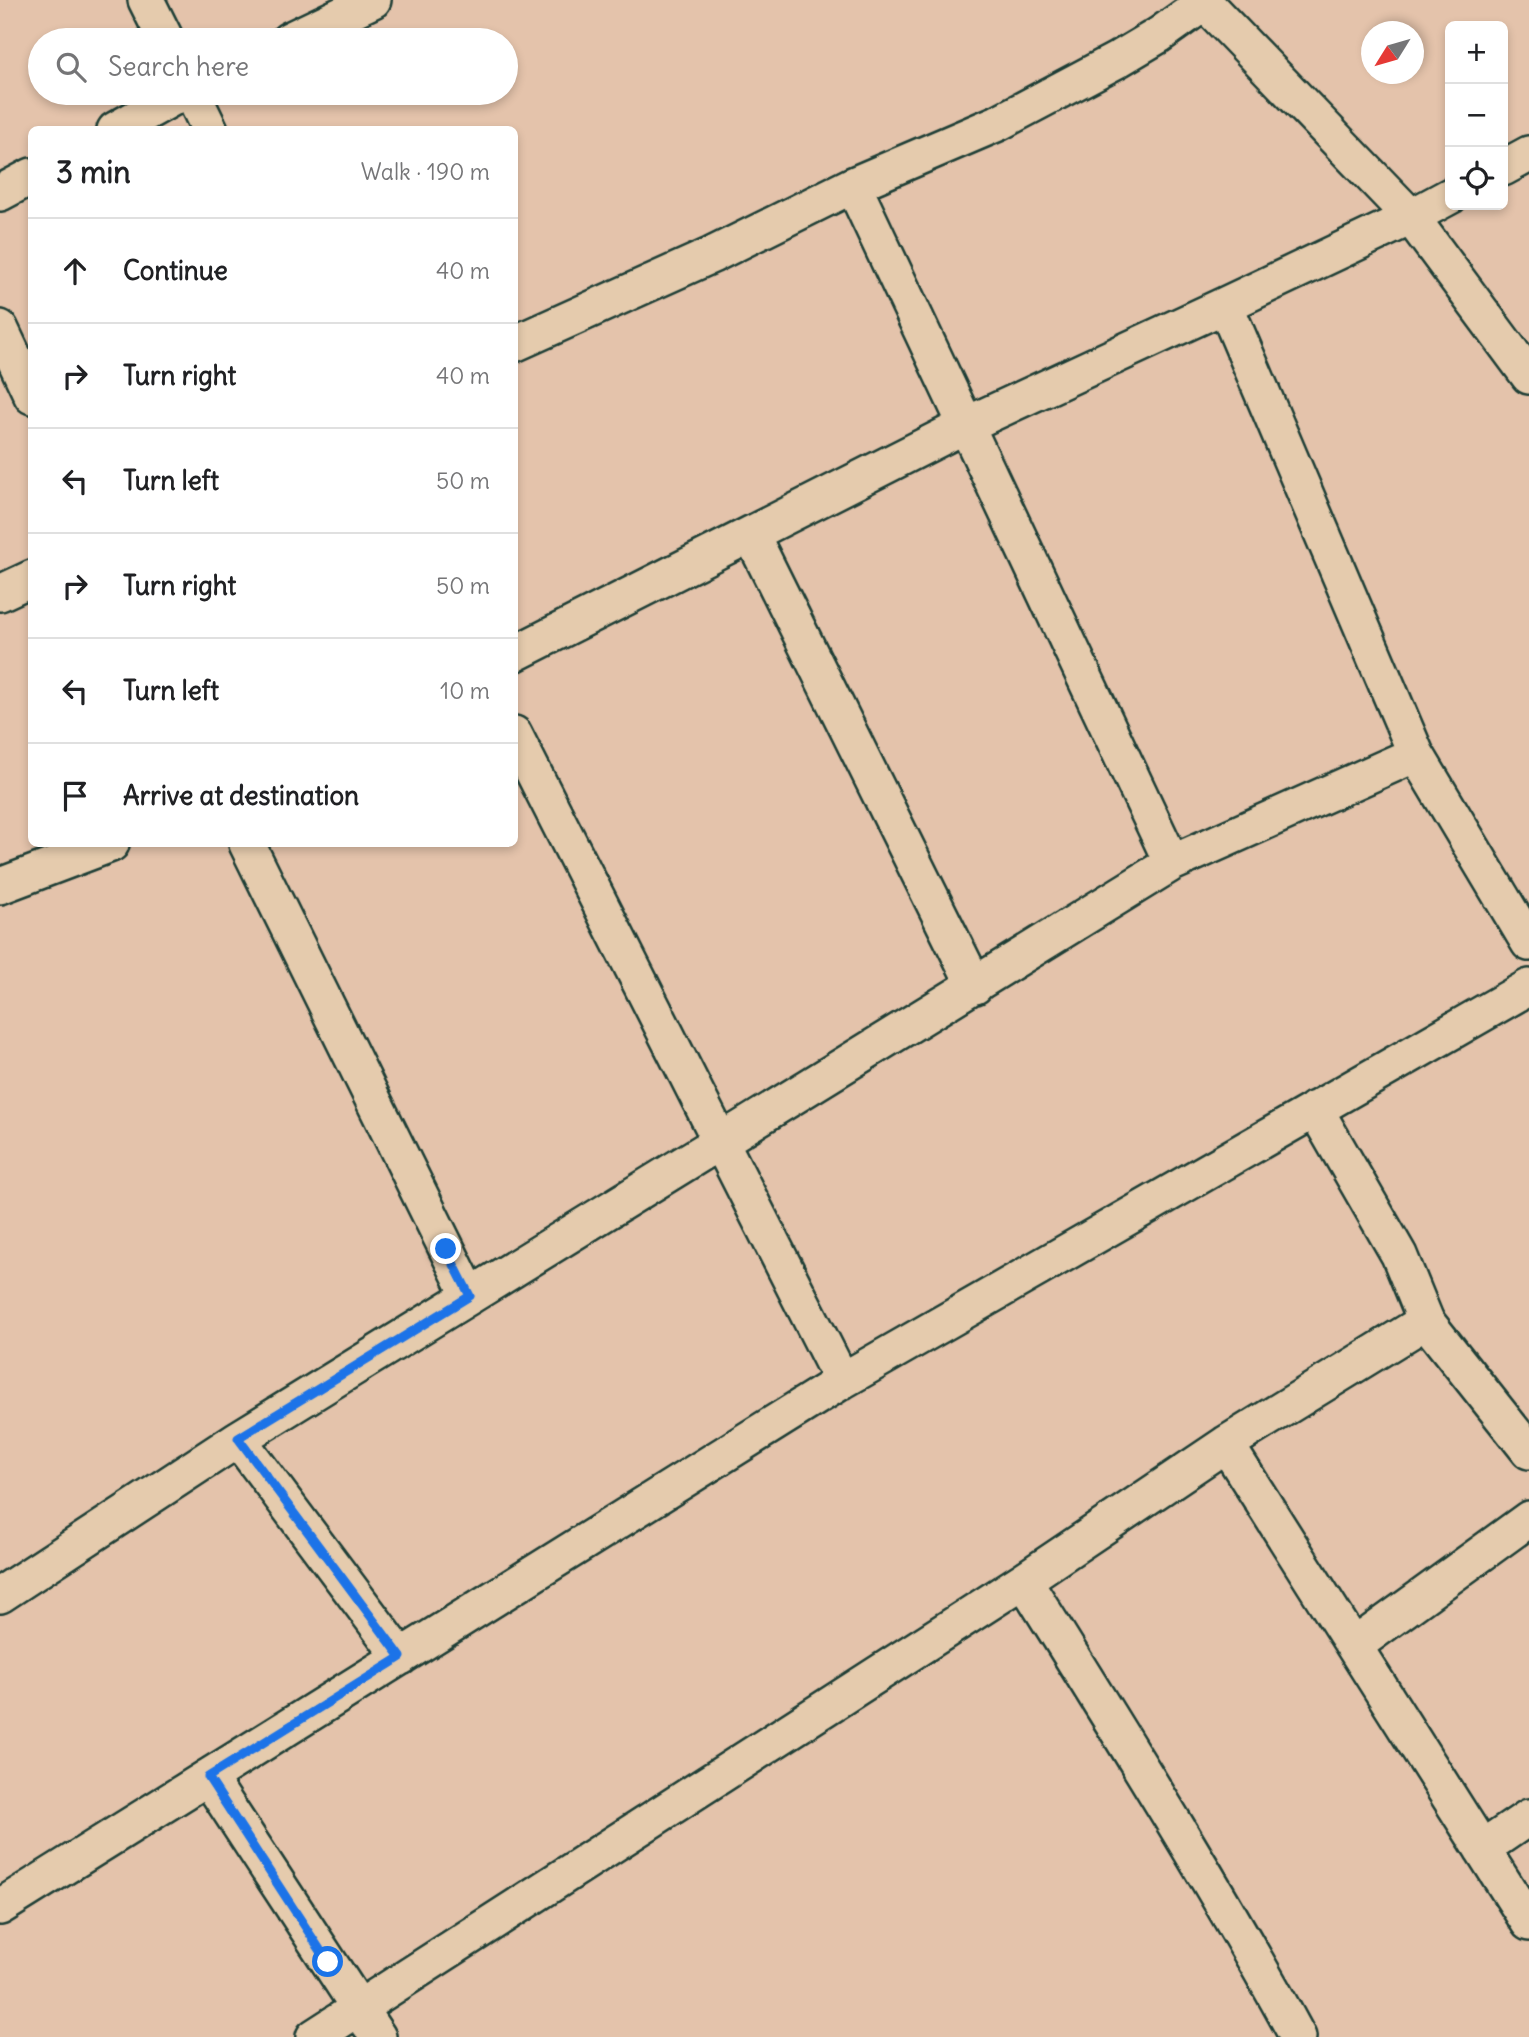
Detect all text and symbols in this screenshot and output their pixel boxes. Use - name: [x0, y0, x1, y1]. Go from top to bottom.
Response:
- north arrow: [1361, 21, 1424, 84]
- map controls: [1445, 21, 1508, 210]
- button: +: [1445, 21, 1508, 84]
- search box: [28, 28, 518, 105]
- icon: search: [52, 48, 90, 86]
- text: Search here: [108, 50, 249, 83]
- button: −: [1445, 84, 1508, 147]
- button: locate: [1445, 147, 1508, 210]
- text: 3 min: [56, 153, 131, 191]
- text: Walk · 190 m: [361, 157, 490, 186]
- icon: ahead: [56, 252, 94, 290]
- text: Continue: [123, 254, 228, 287]
- text: 40 m: [436, 256, 490, 285]
- icon: right: [56, 357, 94, 395]
- text: Turn right: [123, 359, 236, 392]
- text: 40 m: [436, 361, 490, 390]
- icon: left: [56, 462, 94, 500]
- text: Turn left: [123, 464, 219, 497]
- text: 50 m: [436, 466, 490, 495]
- icon: right: [56, 567, 94, 605]
- text: Turn right: [123, 569, 236, 602]
- text: 50 m: [436, 571, 490, 600]
- icon: left: [56, 672, 94, 710]
- text: Turn left: [123, 674, 219, 707]
- text: 10 m: [440, 676, 490, 705]
- icon: arrive: [56, 777, 94, 815]
- text: Arrive at destination: [123, 779, 359, 812]
- route end: [430, 1233, 461, 1264]
- route start: [312, 1946, 343, 1977]

